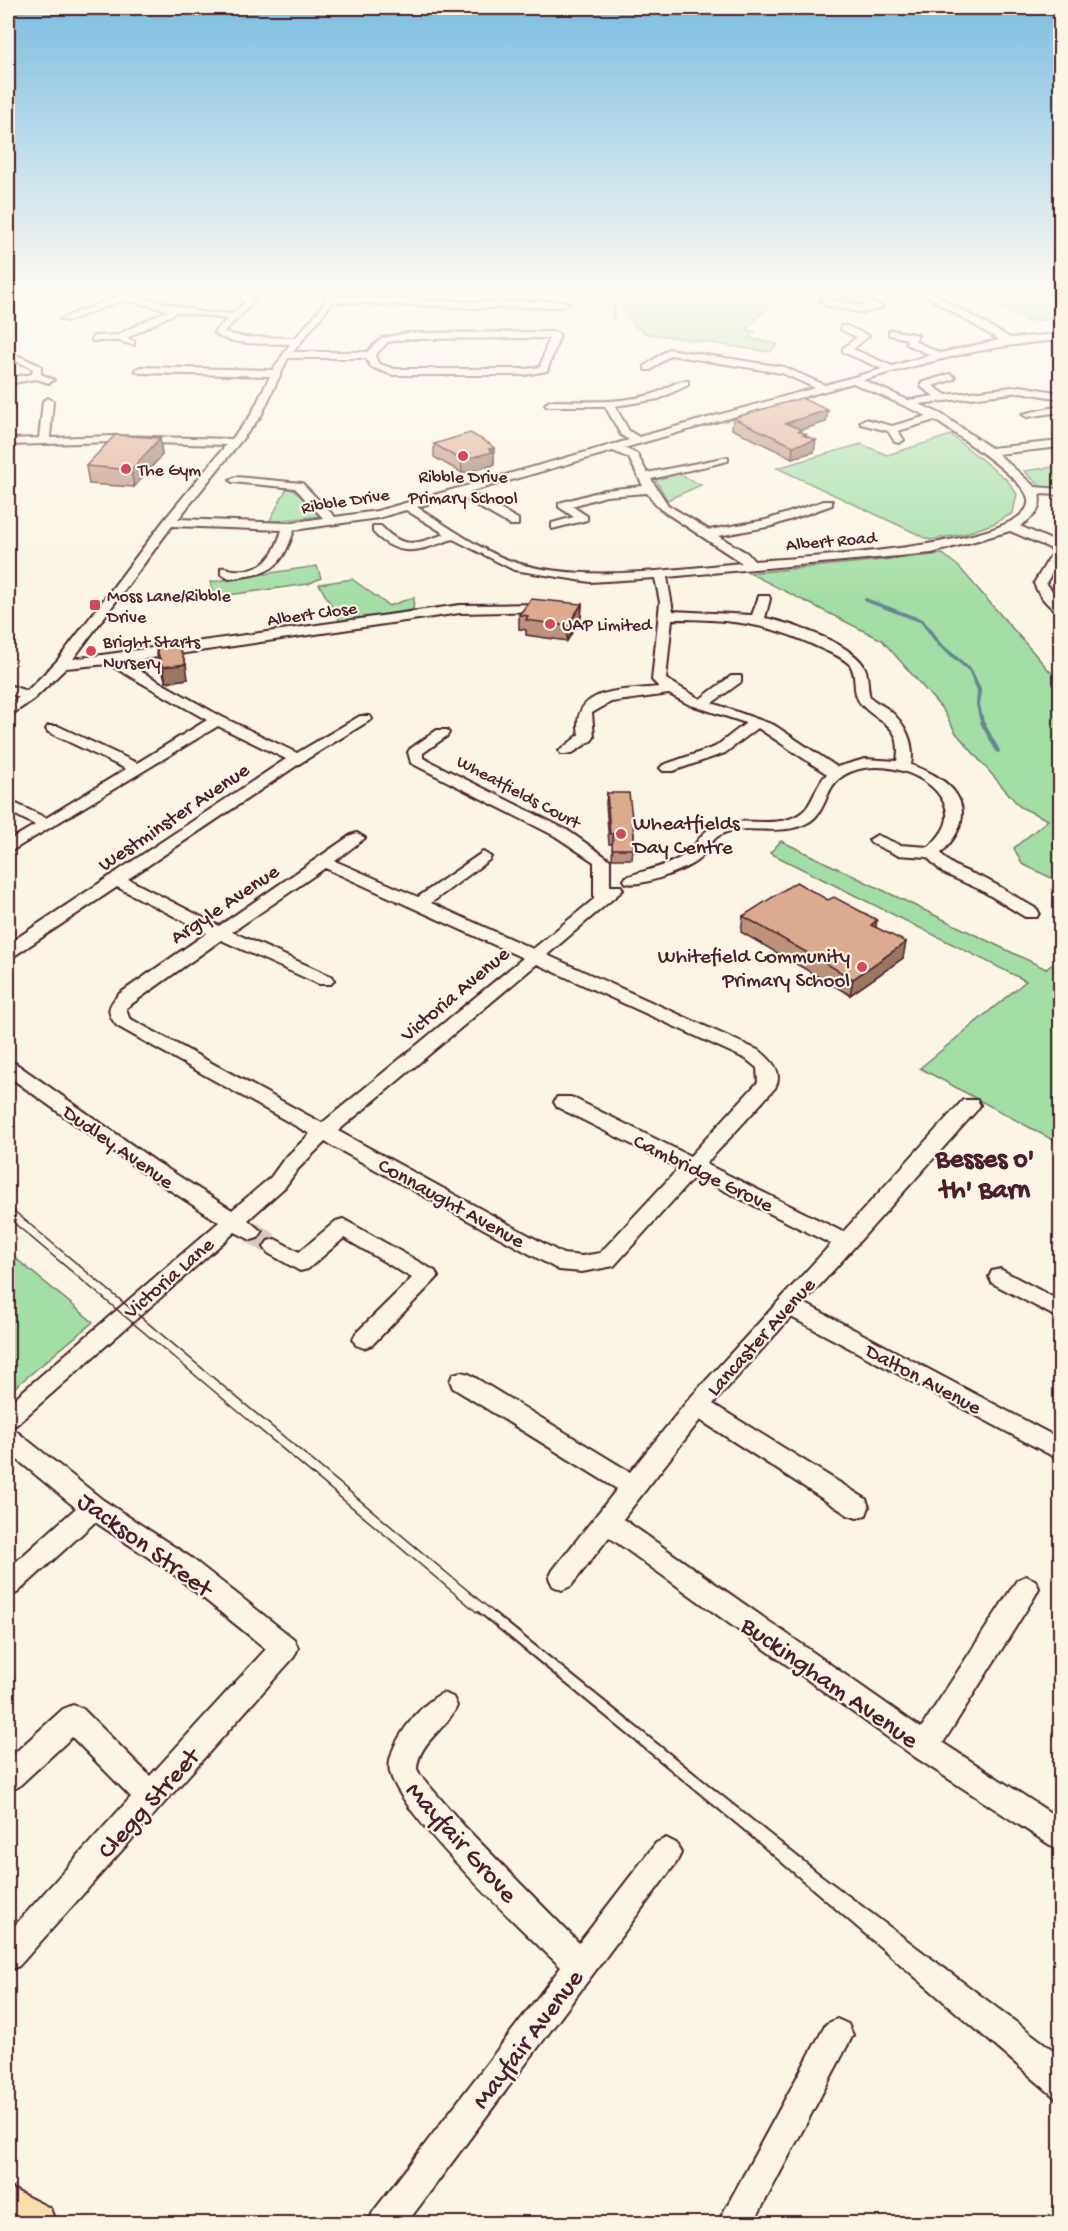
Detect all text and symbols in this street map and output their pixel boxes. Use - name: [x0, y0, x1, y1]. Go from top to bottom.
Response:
- marker: Ribble Drive Primary School: [456, 449, 470, 463]
- place label: The Gym: [137, 461, 201, 482]
- marker: The Gym: [119, 462, 133, 476]
- place label: Ribble Drive Primary School: [407, 468, 518, 510]
- street label: Ribble Drive: [300, 485, 392, 520]
- street label: Albert Road: [785, 528, 879, 557]
- place label: Moss Lane/Ribble Drive: [106, 587, 231, 629]
- marker: Moss Lane/Ribble Drive: [88, 598, 102, 612]
- street label: Albert Close: [266, 599, 359, 632]
- place label: UAP Limited: [562, 616, 653, 637]
- marker: UAP Limited: [543, 617, 557, 631]
- place label: Bright Starts Nursery: [102, 633, 201, 675]
- marker: Bright Starts Nursery: [84, 644, 98, 658]
- street label: Wheatfields Court: [452, 752, 585, 835]
- street label: Westminster Avenue: [95, 758, 256, 879]
- place label: Wheatfields Day Centre: [631, 813, 741, 862]
- marker: Wheatfields Day Centre: [614, 827, 628, 841]
- street label: Argyle Avenue: [167, 860, 286, 951]
- street label: Victoria Avenue: [396, 942, 517, 1049]
- place label: Whitefield Community Primary School: [658, 946, 850, 995]
- marker: Whitefield Community Primary School: [855, 960, 869, 974]
- street label: Dudley Avenue: [55, 1100, 178, 1197]
- street label: Cambridge Grove: [628, 1130, 778, 1220]
- district label: Besses o' th' Barn: [935, 1145, 1034, 1208]
- street label: Connaught Avenue: [373, 1154, 529, 1256]
- street label: Victoria Lane: [119, 1233, 221, 1326]
- street label: Lancaster Avenue: [703, 1273, 823, 1403]
- street label: Dalton Avenue: [858, 1339, 986, 1423]
- street label: Jackson Street: [70, 1487, 219, 1607]
- street label: Buckingham Avenue: [733, 1611, 924, 1758]
- street label: Clegg Street: [93, 1741, 210, 1867]
- street label: Mayfair Grove: [397, 1777, 523, 1912]
- street label: Mayfair Avenue: [467, 1964, 593, 2117]

